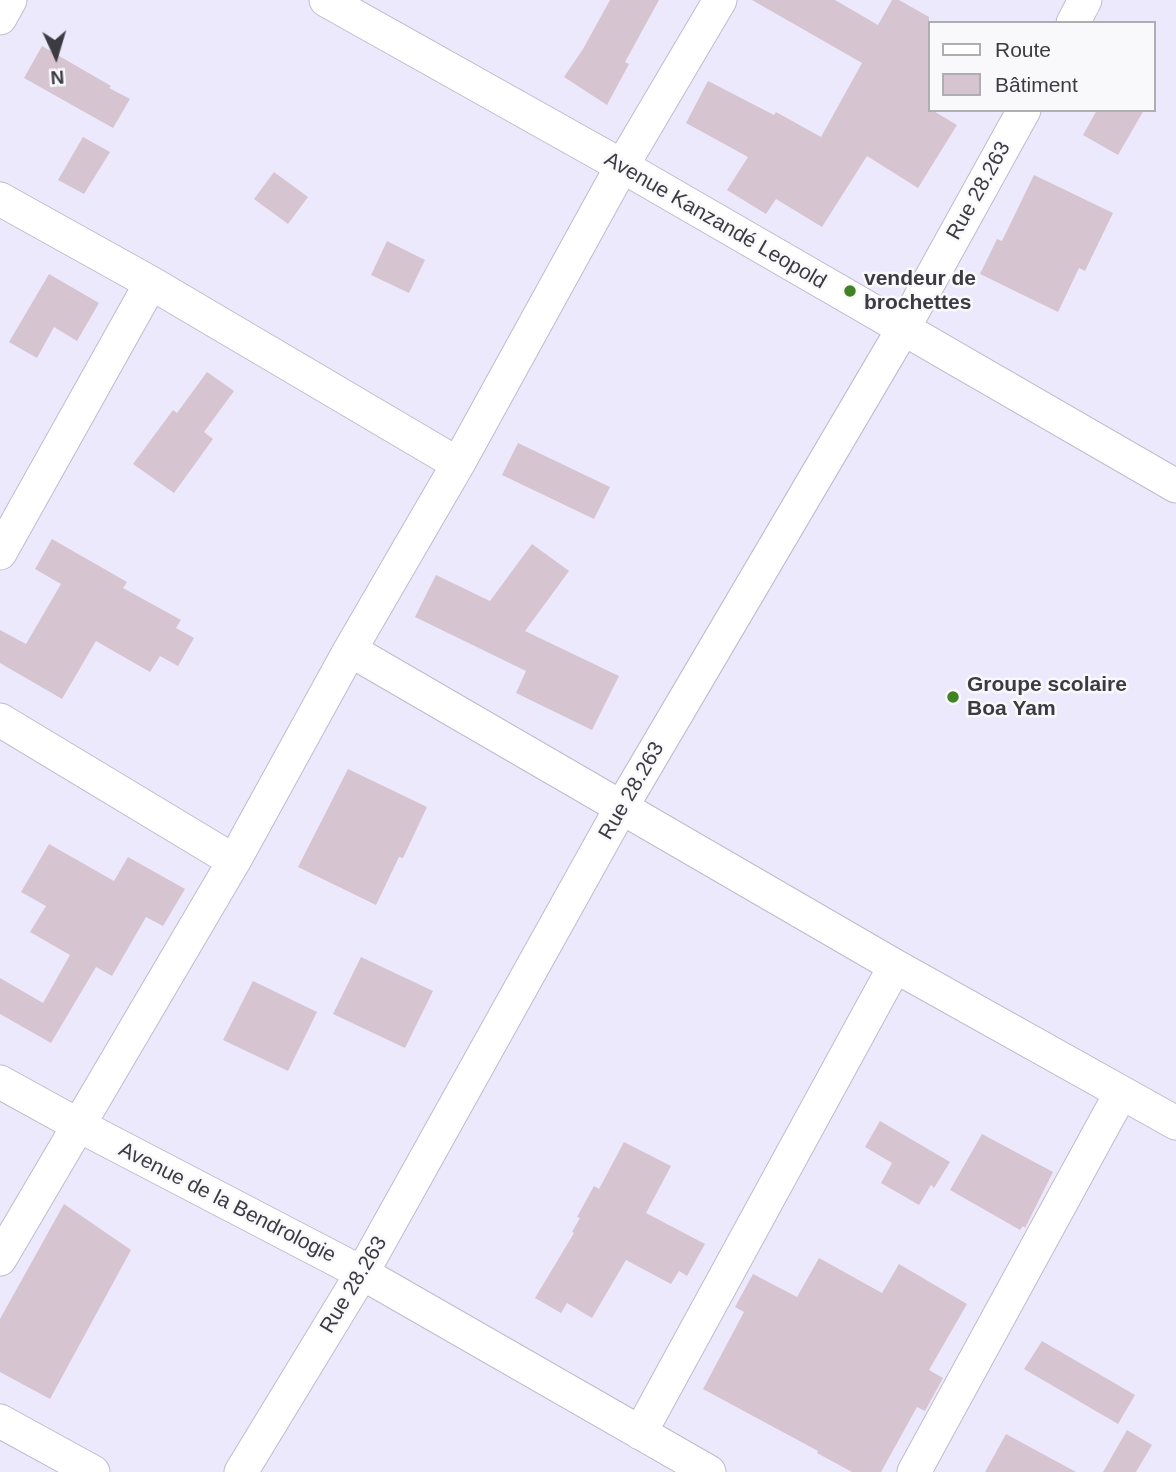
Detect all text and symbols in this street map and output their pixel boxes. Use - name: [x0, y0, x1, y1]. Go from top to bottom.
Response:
- north arrow: [21, 21, 91, 91]
- legend: [928, 21, 1155, 112]
- text: Route: [995, 38, 1051, 61]
- text: N: [50, 66, 65, 88]
- text: Bâtiment: [995, 73, 1078, 96]
- street label: Rue 28.263: [942, 137, 1016, 245]
- street label: Avenue Kanzandé Leopold: [600, 147, 830, 295]
- place label: vendeur de brochettes: [864, 266, 976, 316]
- marker: vendeur de brochettes: [842, 283, 858, 299]
- place label: Groupe scolaire Boa Yam: [967, 672, 1127, 722]
- marker: Groupe scolaire Boa Yam: [945, 689, 961, 705]
- street label: Rue 28.263: [594, 738, 670, 844]
- street label: Avenue de la Bendrologie: [114, 1137, 340, 1269]
- street label: Rue 28.263: [315, 1232, 393, 1338]

